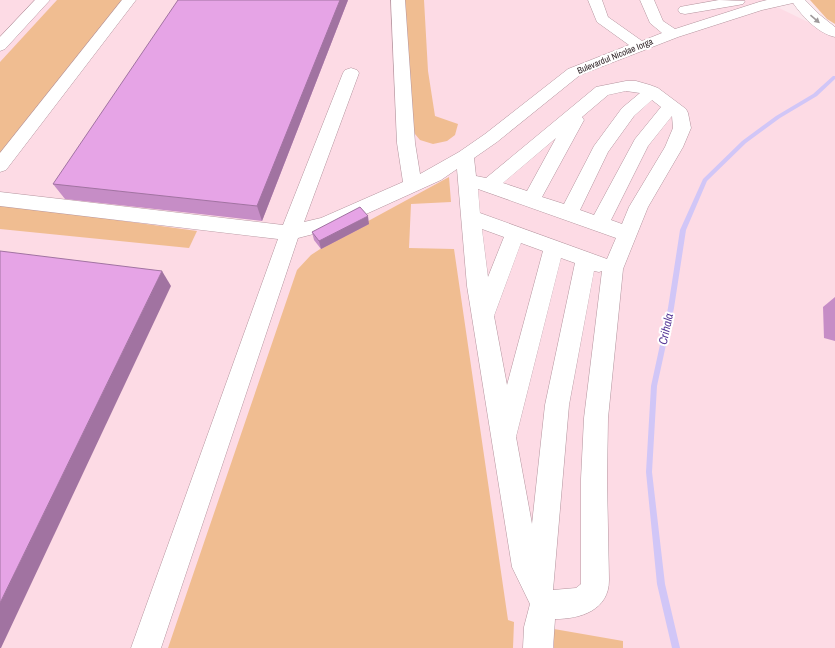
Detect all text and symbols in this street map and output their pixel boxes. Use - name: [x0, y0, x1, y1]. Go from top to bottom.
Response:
- one-way arrow: [809, 14, 820, 23]
- street label: Bulevardul Nicolae Iorga: [575, 35, 655, 77]
- water label: Crihala: [655, 311, 677, 346]

